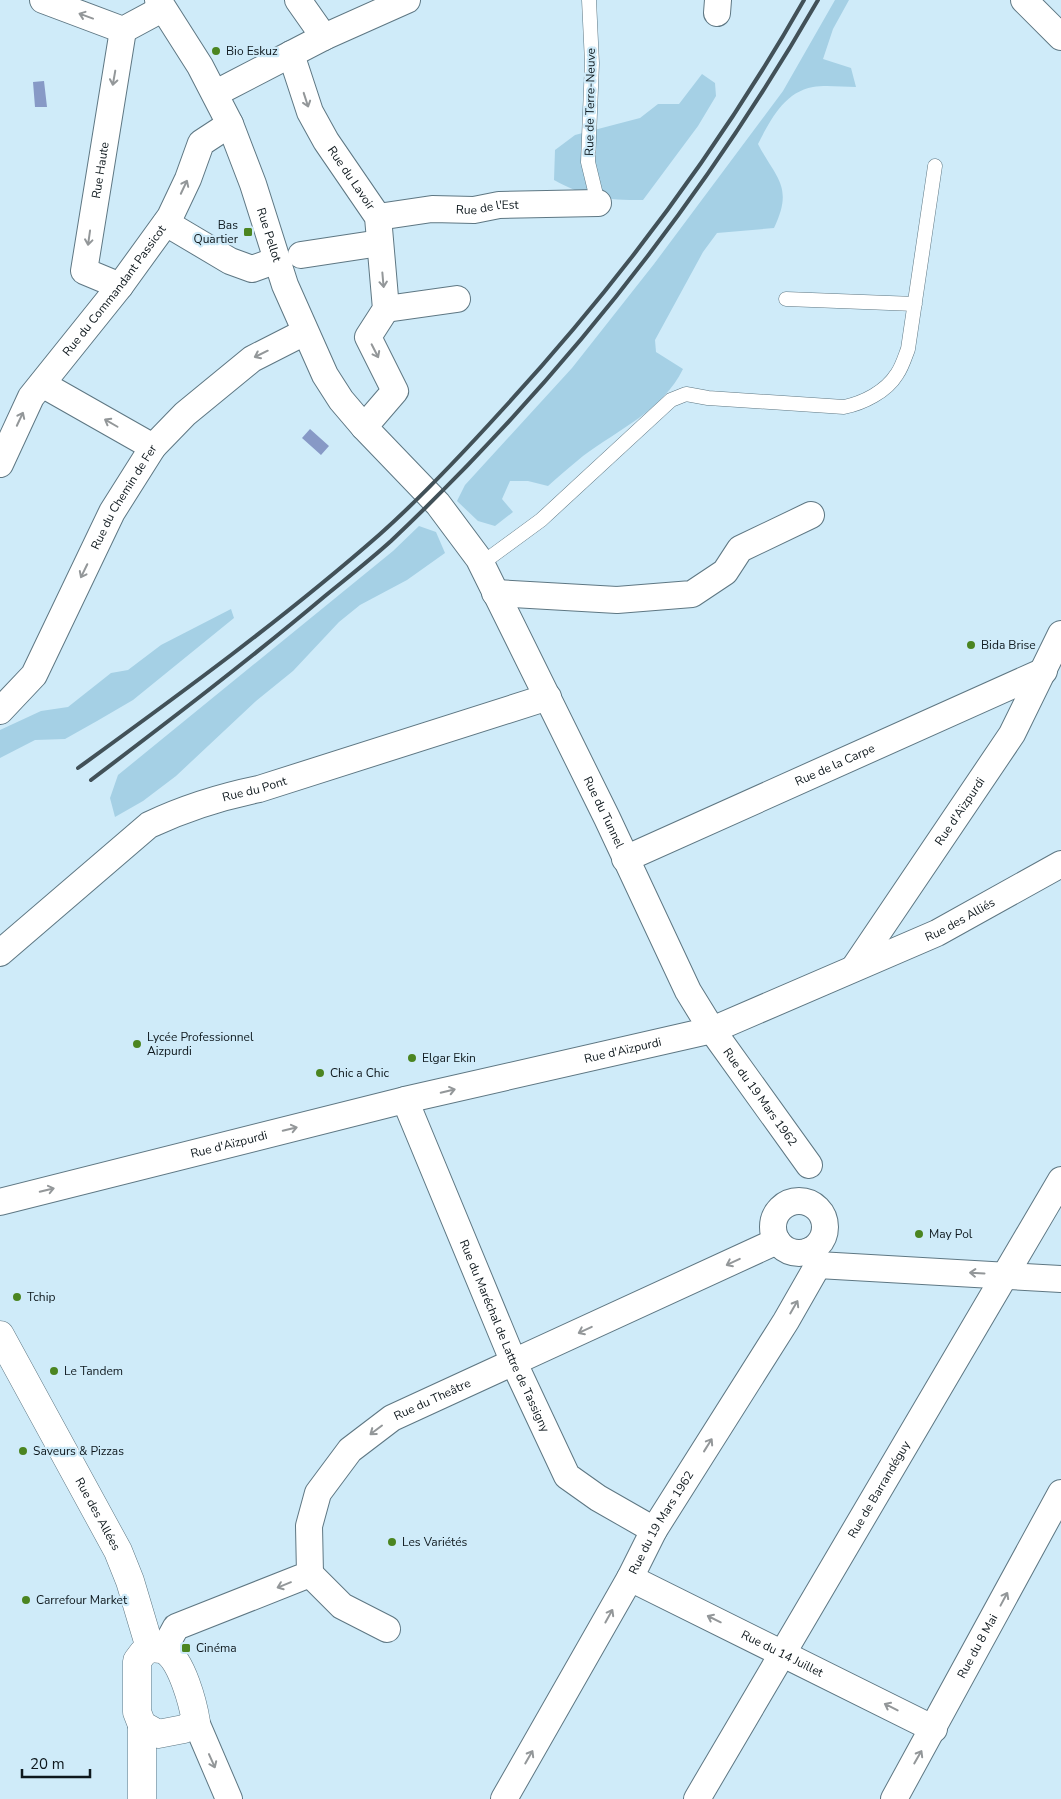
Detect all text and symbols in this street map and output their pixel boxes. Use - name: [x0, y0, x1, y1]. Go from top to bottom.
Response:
- one-way arrow: [79, 11, 94, 20]
- place label: Bio Eskuz: [226, 43, 278, 59]
- marker: Bio Eskuz: [210, 45, 222, 57]
- street label: Rue de Terre-Neuve: [581, 48, 599, 156]
- one-way arrow: [109, 69, 119, 85]
- one-way arrow: [302, 92, 311, 107]
- street label: Rue Haute: [88, 141, 113, 200]
- street label: Rue du Lavoir: [324, 143, 379, 214]
- one-way arrow: [179, 180, 189, 195]
- street label: Rue de l'Est: [456, 197, 520, 218]
- street label: Rue Pellot: [253, 206, 285, 265]
- place label: Bas Quartier: [193, 217, 239, 247]
- street label: Rue du Commandant Passicot: [59, 221, 170, 359]
- marker: Bas Quartier: [242, 226, 254, 238]
- one-way arrow: [84, 230, 94, 246]
- one-way arrow: [379, 272, 388, 288]
- one-way arrow: [371, 343, 380, 358]
- one-way arrow: [254, 350, 269, 359]
- one-way arrow: [16, 412, 26, 427]
- one-way arrow: [103, 418, 118, 428]
- street label: Rue du Chemin de Fer: [87, 441, 161, 552]
- one-way arrow: [78, 563, 88, 578]
- place label: Bida Brise: [981, 637, 1036, 653]
- marker: Bida Brise: [965, 639, 977, 651]
- street label: Rue de la Carpe: [792, 740, 877, 790]
- street label: Rue du Pont: [220, 772, 289, 805]
- street label: Rue du Tunnel: [580, 774, 628, 851]
- street label: Rue d'Aïzpurdi: [931, 774, 988, 848]
- street label: Rue des Alliés: [923, 894, 998, 945]
- place label: Lycée Professionnel Aizpurdi: [147, 1029, 254, 1059]
- street label: Rue d'Aïzpurdi: [583, 1034, 663, 1067]
- marker: Lycée Professionnel Aizpurdi: [131, 1038, 143, 1050]
- street label: Rue du 19 Mars 1962: [719, 1045, 801, 1149]
- place label: Elgar Ekin: [422, 1050, 476, 1066]
- marker: Elgar Ekin: [406, 1052, 418, 1064]
- place label: Chic a Chic: [330, 1065, 389, 1081]
- marker: Chic a Chic: [314, 1067, 326, 1079]
- one-way arrow: [439, 1086, 455, 1095]
- one-way arrow: [281, 1124, 297, 1134]
- street label: Rue d'Aïzpurdi: [189, 1127, 269, 1162]
- one-way arrow: [39, 1185, 55, 1194]
- place label: May Pol: [929, 1226, 973, 1242]
- marker: May Pol: [913, 1228, 925, 1240]
- street label: Rue du Maréchal de Lattre de Tassigny: [456, 1237, 554, 1436]
- one-way arrow: [726, 1257, 741, 1267]
- one-way arrow: [970, 1269, 986, 1278]
- place label: Tchip: [27, 1289, 55, 1305]
- marker: Tchip: [11, 1291, 23, 1303]
- one-way arrow: [789, 1301, 799, 1315]
- one-way arrow: [578, 1326, 593, 1335]
- place label: Le Tandem: [64, 1363, 123, 1379]
- marker: Le Tandem: [48, 1365, 60, 1377]
- street label: Rue du Theâtre: [391, 1375, 473, 1424]
- one-way arrow: [369, 1425, 383, 1435]
- street label: Rue de Barrandéguy: [844, 1437, 914, 1541]
- one-way arrow: [702, 1438, 713, 1452]
- place label: Saveurs & Pizzas: [33, 1443, 124, 1459]
- marker: Saveurs & Pizzas: [17, 1445, 29, 1457]
- street label: Rue du 19 Mars 1962: [625, 1468, 697, 1577]
- street label: Rue des Allées: [71, 1475, 124, 1554]
- place label: Les Variétés: [402, 1534, 468, 1550]
- marker: Les Variétés: [386, 1536, 398, 1548]
- one-way arrow: [276, 1581, 292, 1590]
- one-way arrow: [999, 1591, 1009, 1606]
- place label: Carrefour Market: [36, 1592, 128, 1608]
- marker: Carrefour Market: [20, 1594, 32, 1606]
- one-way arrow: [604, 1609, 614, 1623]
- street label: Rue du 8 Mai: [953, 1611, 1001, 1681]
- one-way arrow: [707, 1613, 722, 1623]
- street label: Rue du 14 Juillet: [739, 1627, 827, 1681]
- place label: Cinéma: [196, 1640, 237, 1656]
- marker: Cinéma: [180, 1642, 192, 1654]
- one-way arrow: [884, 1702, 899, 1711]
- scale bar: [22, 1746, 90, 1778]
- one-way arrow: [913, 1749, 923, 1764]
- one-way arrow: [524, 1751, 534, 1765]
- one-way arrow: [208, 1753, 218, 1768]
- text: 20 m: [30, 1754, 65, 1774]

